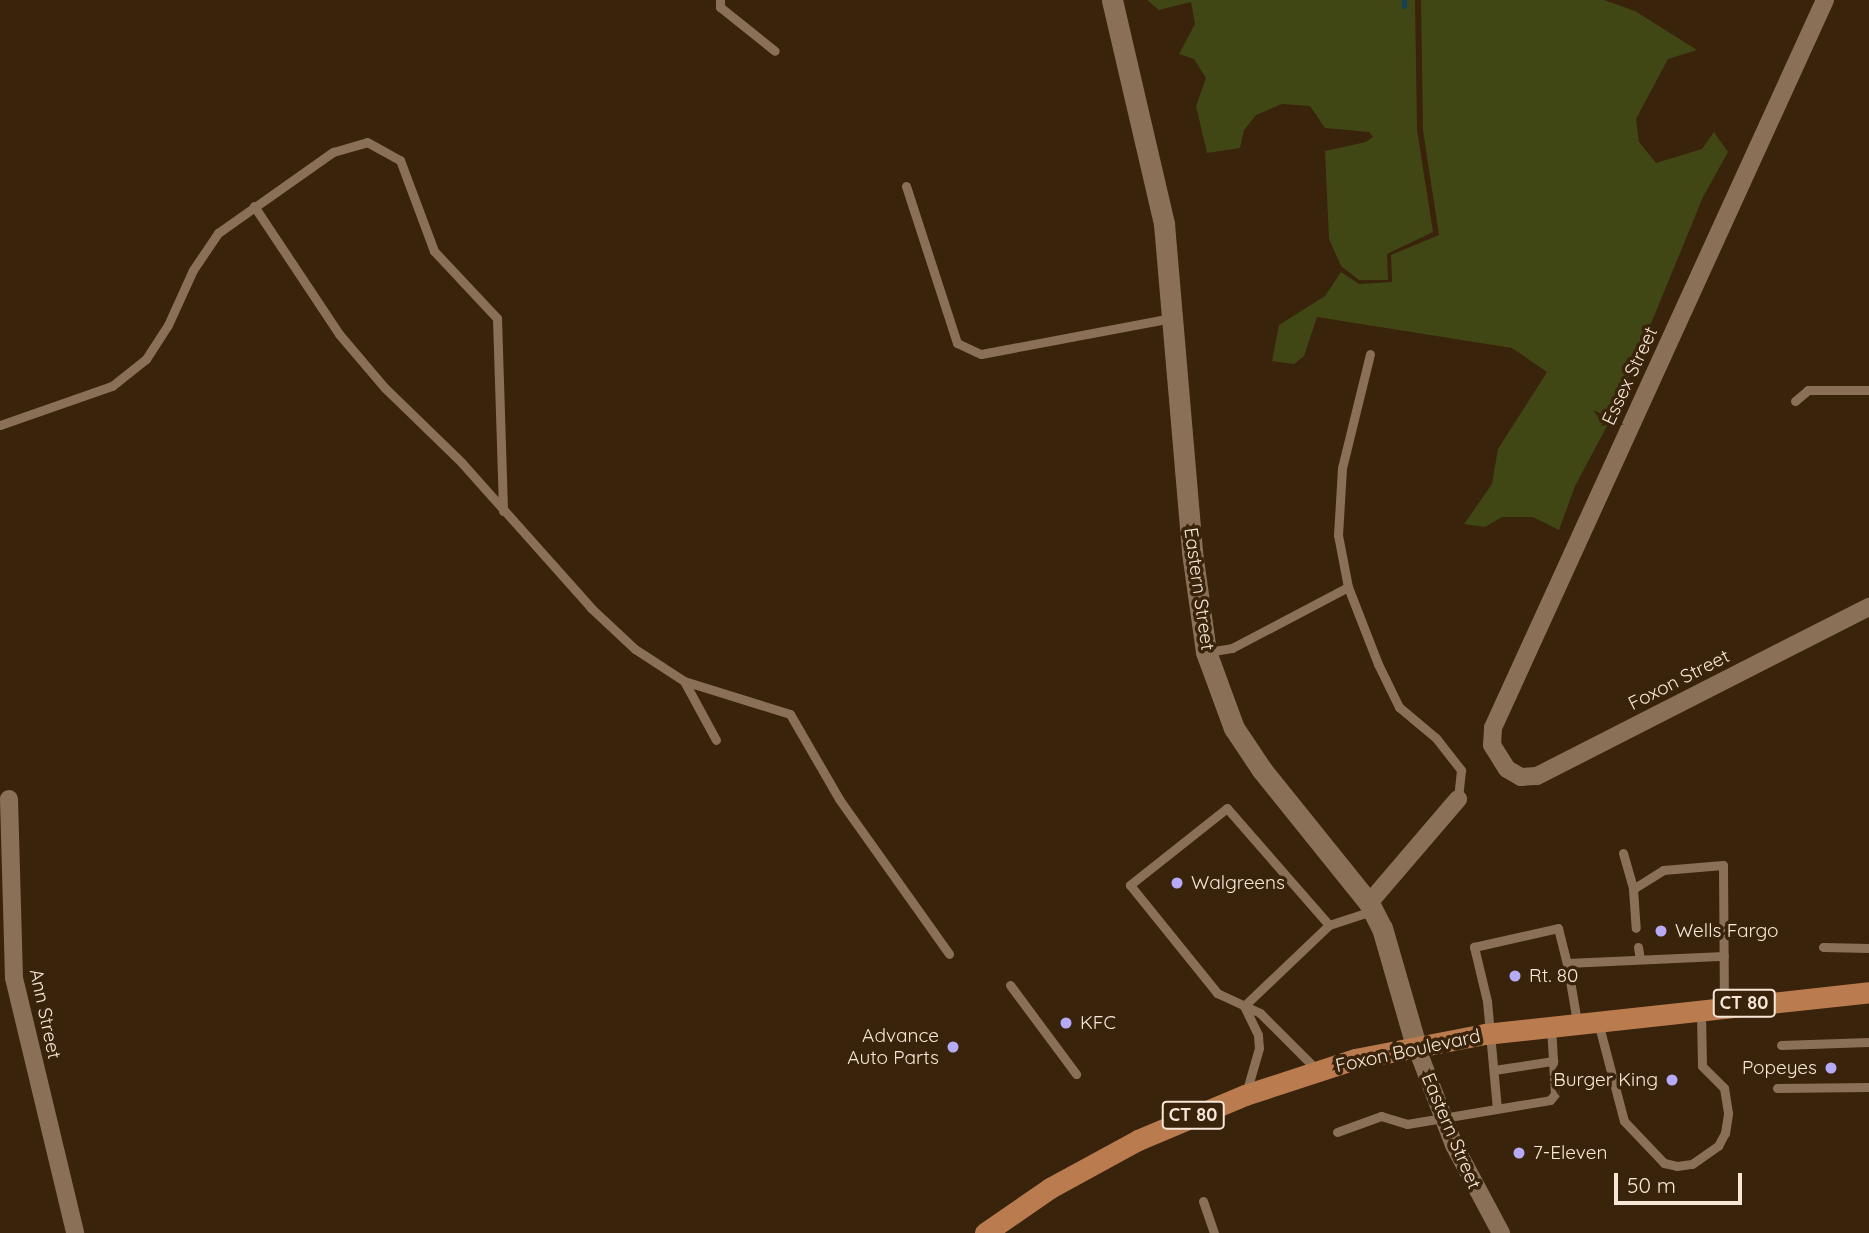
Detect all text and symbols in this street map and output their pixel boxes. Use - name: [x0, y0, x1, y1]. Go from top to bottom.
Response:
- street label: Essex Street: [1597, 323, 1663, 429]
- street label: Eastern Street: [1179, 526, 1219, 652]
- street label: Foxon Street: [1625, 645, 1733, 715]
- place label: Walgreens: [1191, 872, 1285, 894]
- marker: Walgreens: [1169, 875, 1185, 891]
- place label: Wells Fargo: [1675, 920, 1779, 942]
- marker: Wells Fargo: [1653, 923, 1669, 939]
- place label: Rt. 80: [1529, 965, 1578, 987]
- street label: Ann Street: [24, 967, 66, 1061]
- marker: Rt. 80: [1507, 968, 1523, 984]
- road number: CT 80: [1712, 988, 1776, 1018]
- place label: KFC: [1080, 1012, 1116, 1034]
- marker: KFC: [1058, 1015, 1074, 1031]
- street label: Foxon Boulevard: [1333, 1024, 1483, 1078]
- place label: Advance Auto Parts: [847, 1025, 939, 1069]
- marker: Advance Auto Parts: [945, 1039, 961, 1055]
- place label: Popeyes: [1742, 1057, 1817, 1079]
- marker: Popeyes: [1823, 1060, 1839, 1076]
- place label: Burger King: [1553, 1069, 1658, 1091]
- street label: Eastern Street: [1416, 1070, 1486, 1192]
- marker: Burger King: [1664, 1072, 1680, 1088]
- road number: CT 80: [1162, 1100, 1224, 1130]
- place label: 7-Eleven: [1533, 1142, 1607, 1164]
- marker: 7-Eleven: [1511, 1145, 1527, 1161]
- scale bar: [1617, 1160, 1745, 1204]
- text: 50 m: [1627, 1172, 1676, 1198]

